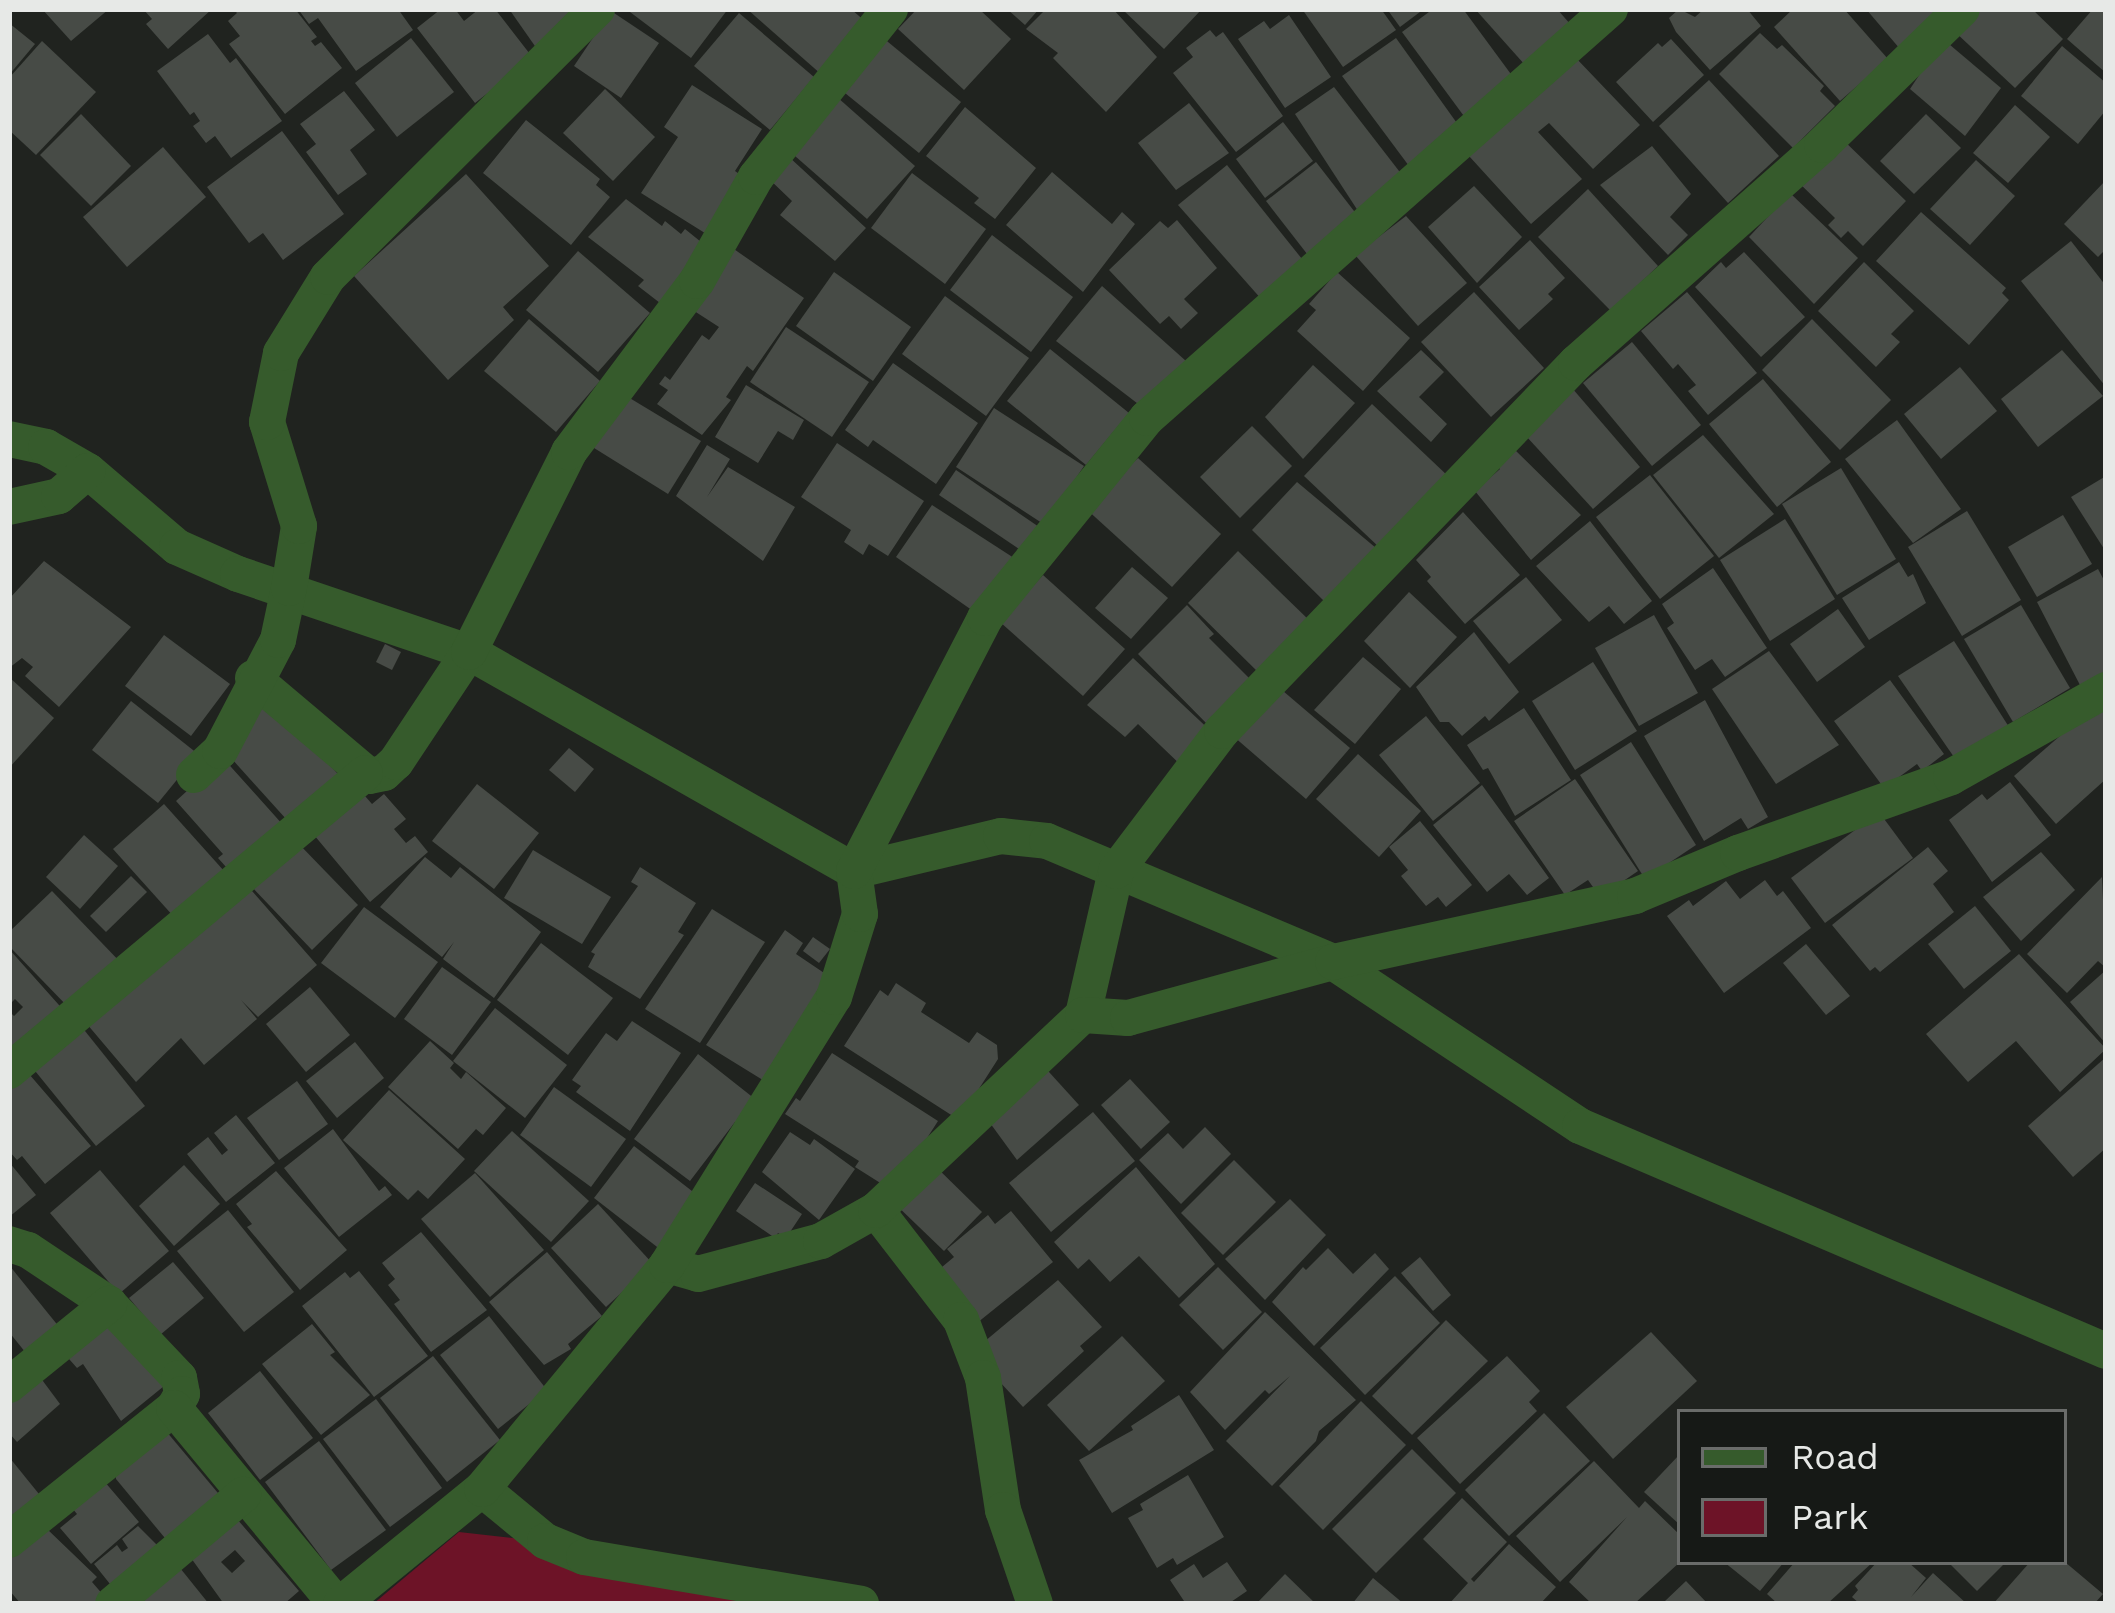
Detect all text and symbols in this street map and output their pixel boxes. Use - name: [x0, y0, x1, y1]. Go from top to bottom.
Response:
- legend: [1677, 1409, 2067, 1565]
- text: Road: [1791, 1436, 1879, 1478]
- text: Park: [1791, 1496, 1868, 1538]

